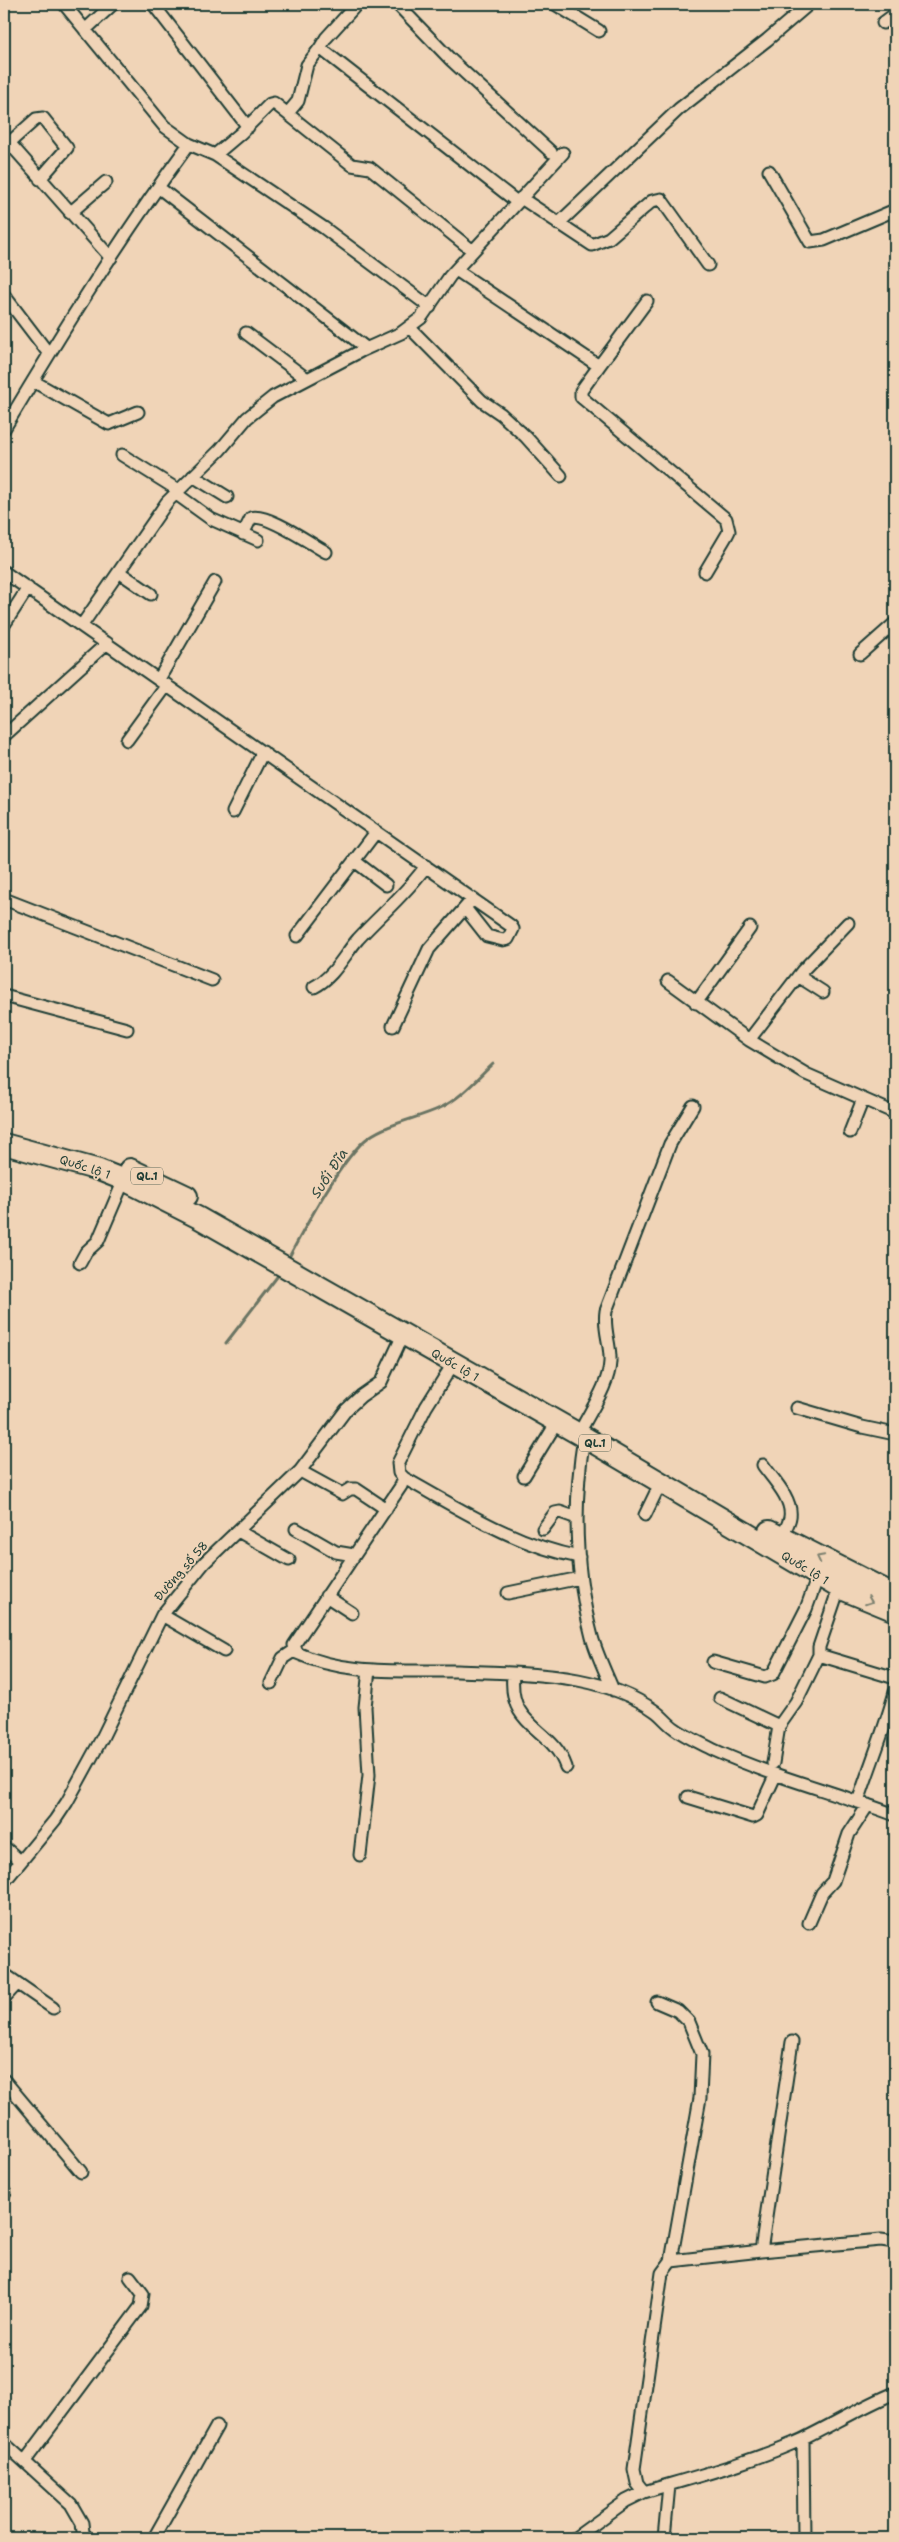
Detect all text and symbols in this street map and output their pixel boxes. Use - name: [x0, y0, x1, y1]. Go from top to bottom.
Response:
- water label: Suối Đĩa: [306, 1145, 352, 1201]
- street label: Quốc lộ 1: [57, 1151, 113, 1183]
- road number: QL.1: [131, 1168, 163, 1184]
- street label: Quốc lộ 1: [428, 1345, 482, 1385]
- road number: QL.1: [579, 1435, 611, 1452]
- street label: Đường số 58: [151, 1538, 211, 1604]
- street label: Quốc lộ 1: [778, 1548, 832, 1588]
- one-way arrow: [816, 1554, 825, 1564]
- one-way arrow: [864, 1595, 873, 1605]

